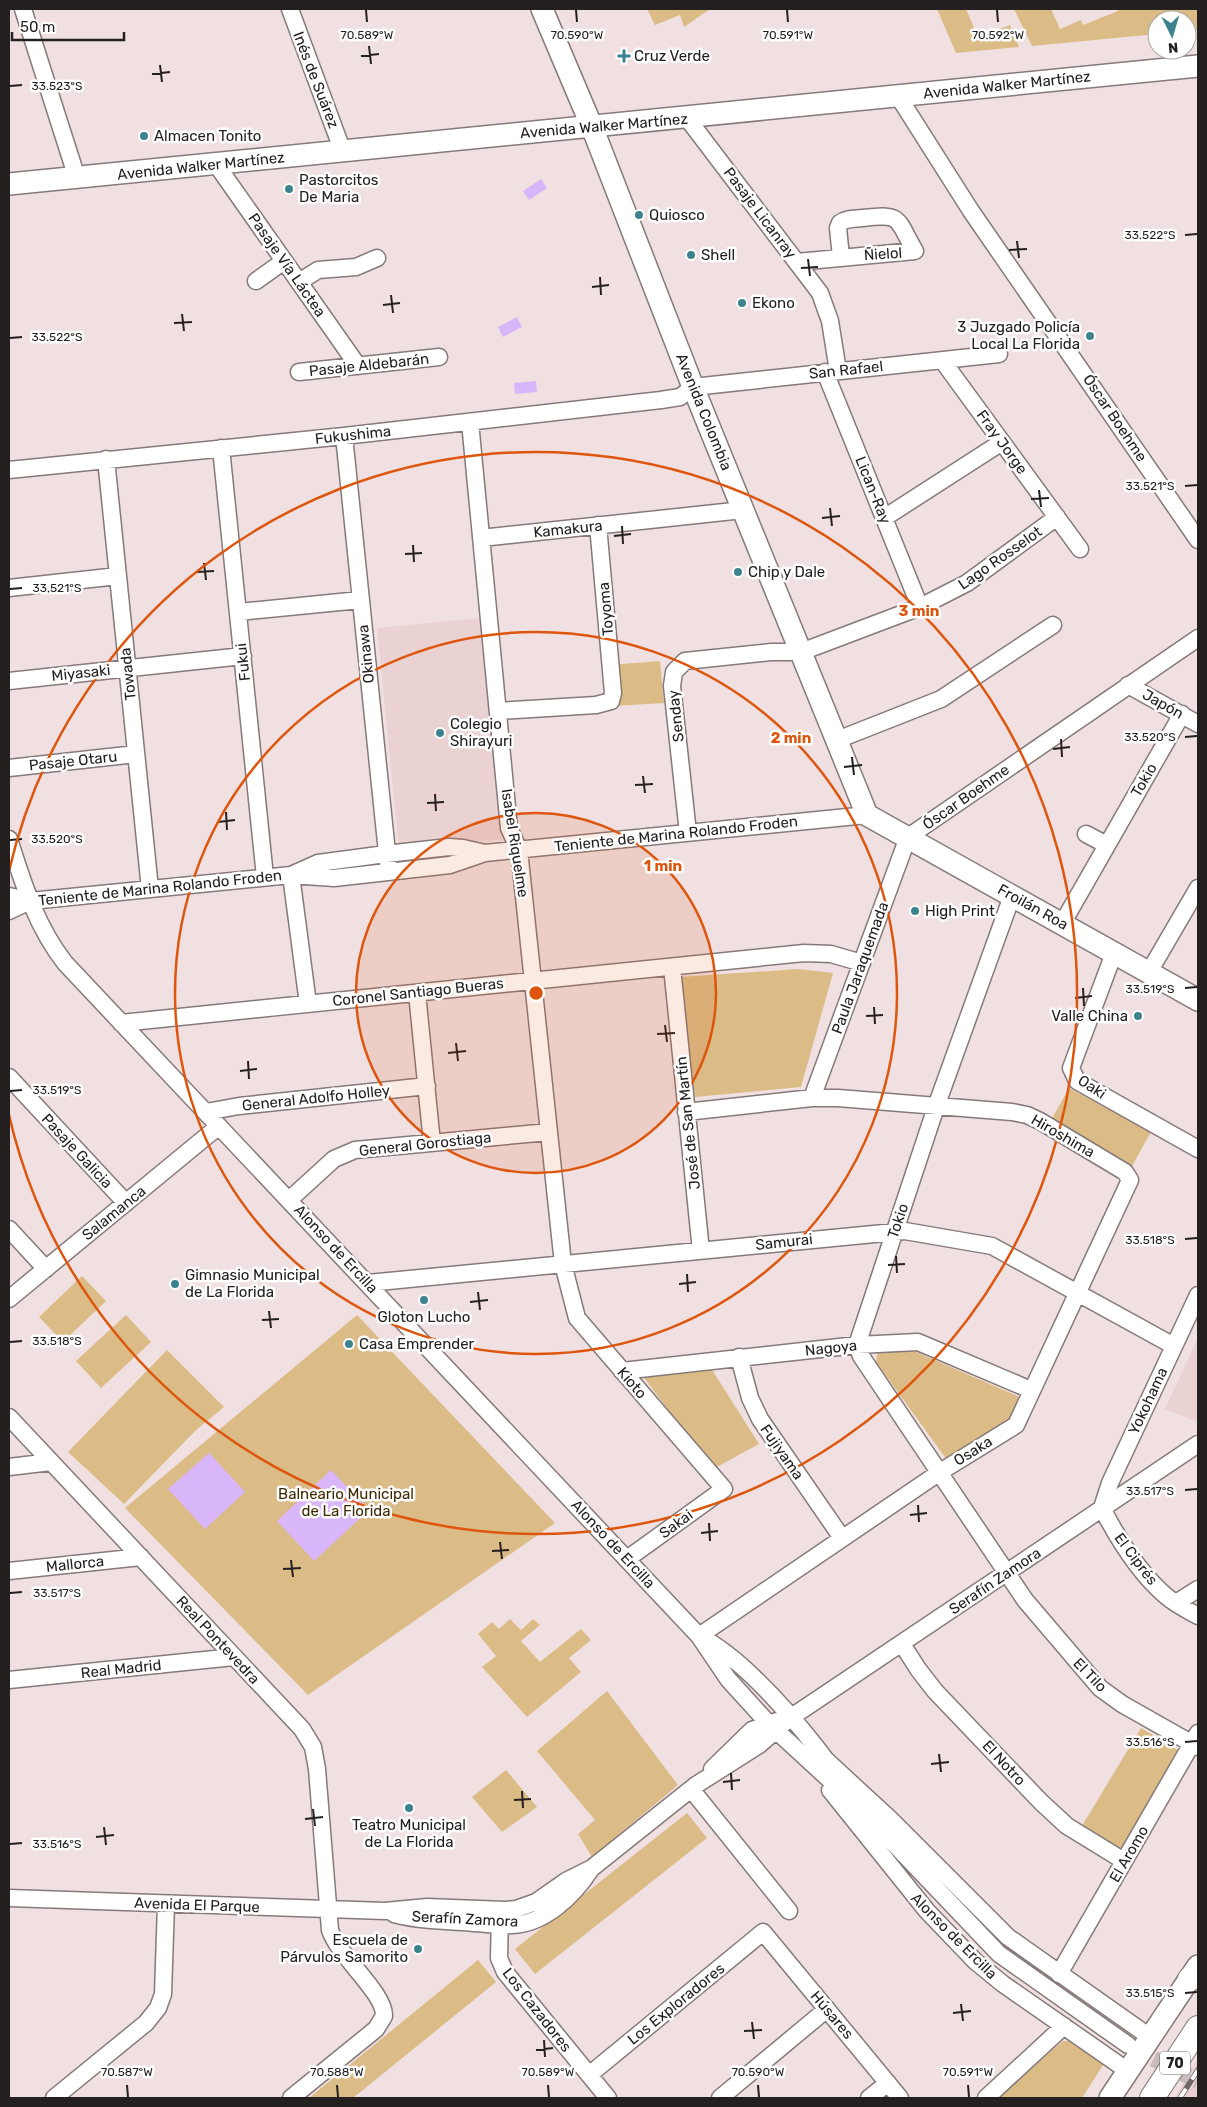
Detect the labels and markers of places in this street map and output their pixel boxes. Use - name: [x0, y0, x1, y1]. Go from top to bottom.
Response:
- place label: Cruz Verde: [634, 47, 710, 65]
- marker: Cruz Verde: [618, 50, 630, 62]
- place label: Almacen Tonito: [154, 127, 261, 145]
- marker: Almacen Tonito: [138, 130, 150, 142]
- place label: Pastorcitos De Maria: [299, 171, 379, 206]
- marker: Pastorcitos De Maria: [283, 183, 295, 195]
- place label: Quiosco: [649, 206, 705, 224]
- marker: Quiosco: [633, 209, 645, 221]
- place label: Shell: [701, 246, 735, 264]
- marker: Shell: [685, 249, 697, 261]
- place label: Ekono: [752, 294, 795, 312]
- marker: Ekono: [736, 297, 748, 309]
- place label: 3 Juzgado Policía Local La Florida: [957, 318, 1080, 353]
- marker: 3 Juzgado Policía Local La Florida: [1084, 330, 1096, 342]
- place label: Chip y Dale: [748, 563, 825, 581]
- marker: Chip y Dale: [732, 566, 744, 578]
- place label: Colegio Shirayuri: [450, 715, 512, 750]
- marker: Colegio Shirayuri: [434, 727, 446, 739]
- place label: High Print: [925, 902, 995, 920]
- marker: High Print: [909, 905, 921, 917]
- centre of rings: [527, 984, 545, 1002]
- place label: Valle China: [1051, 1007, 1128, 1025]
- marker: Valle China: [1132, 1010, 1144, 1022]
- place label: Gimnasio Municipal de La Florida: [185, 1266, 320, 1301]
- marker: Gimnasio Municipal de La Florida: [169, 1278, 181, 1290]
- marker: Gloton Lucho: [418, 1294, 430, 1306]
- place label: Gloton Lucho: [378, 1308, 470, 1326]
- place label: Casa Emprender: [359, 1335, 475, 1353]
- marker: Casa Emprender: [343, 1338, 355, 1350]
- marker: Teatro Municipal de La Florida: [403, 1802, 415, 1814]
- place label: Teatro Municipal de La Florida: [352, 1816, 466, 1851]
- place label: Escuela de Párvulos Samorito: [280, 1931, 408, 1966]
- marker: Escuela de Párvulos Samorito: [412, 1943, 424, 1955]

